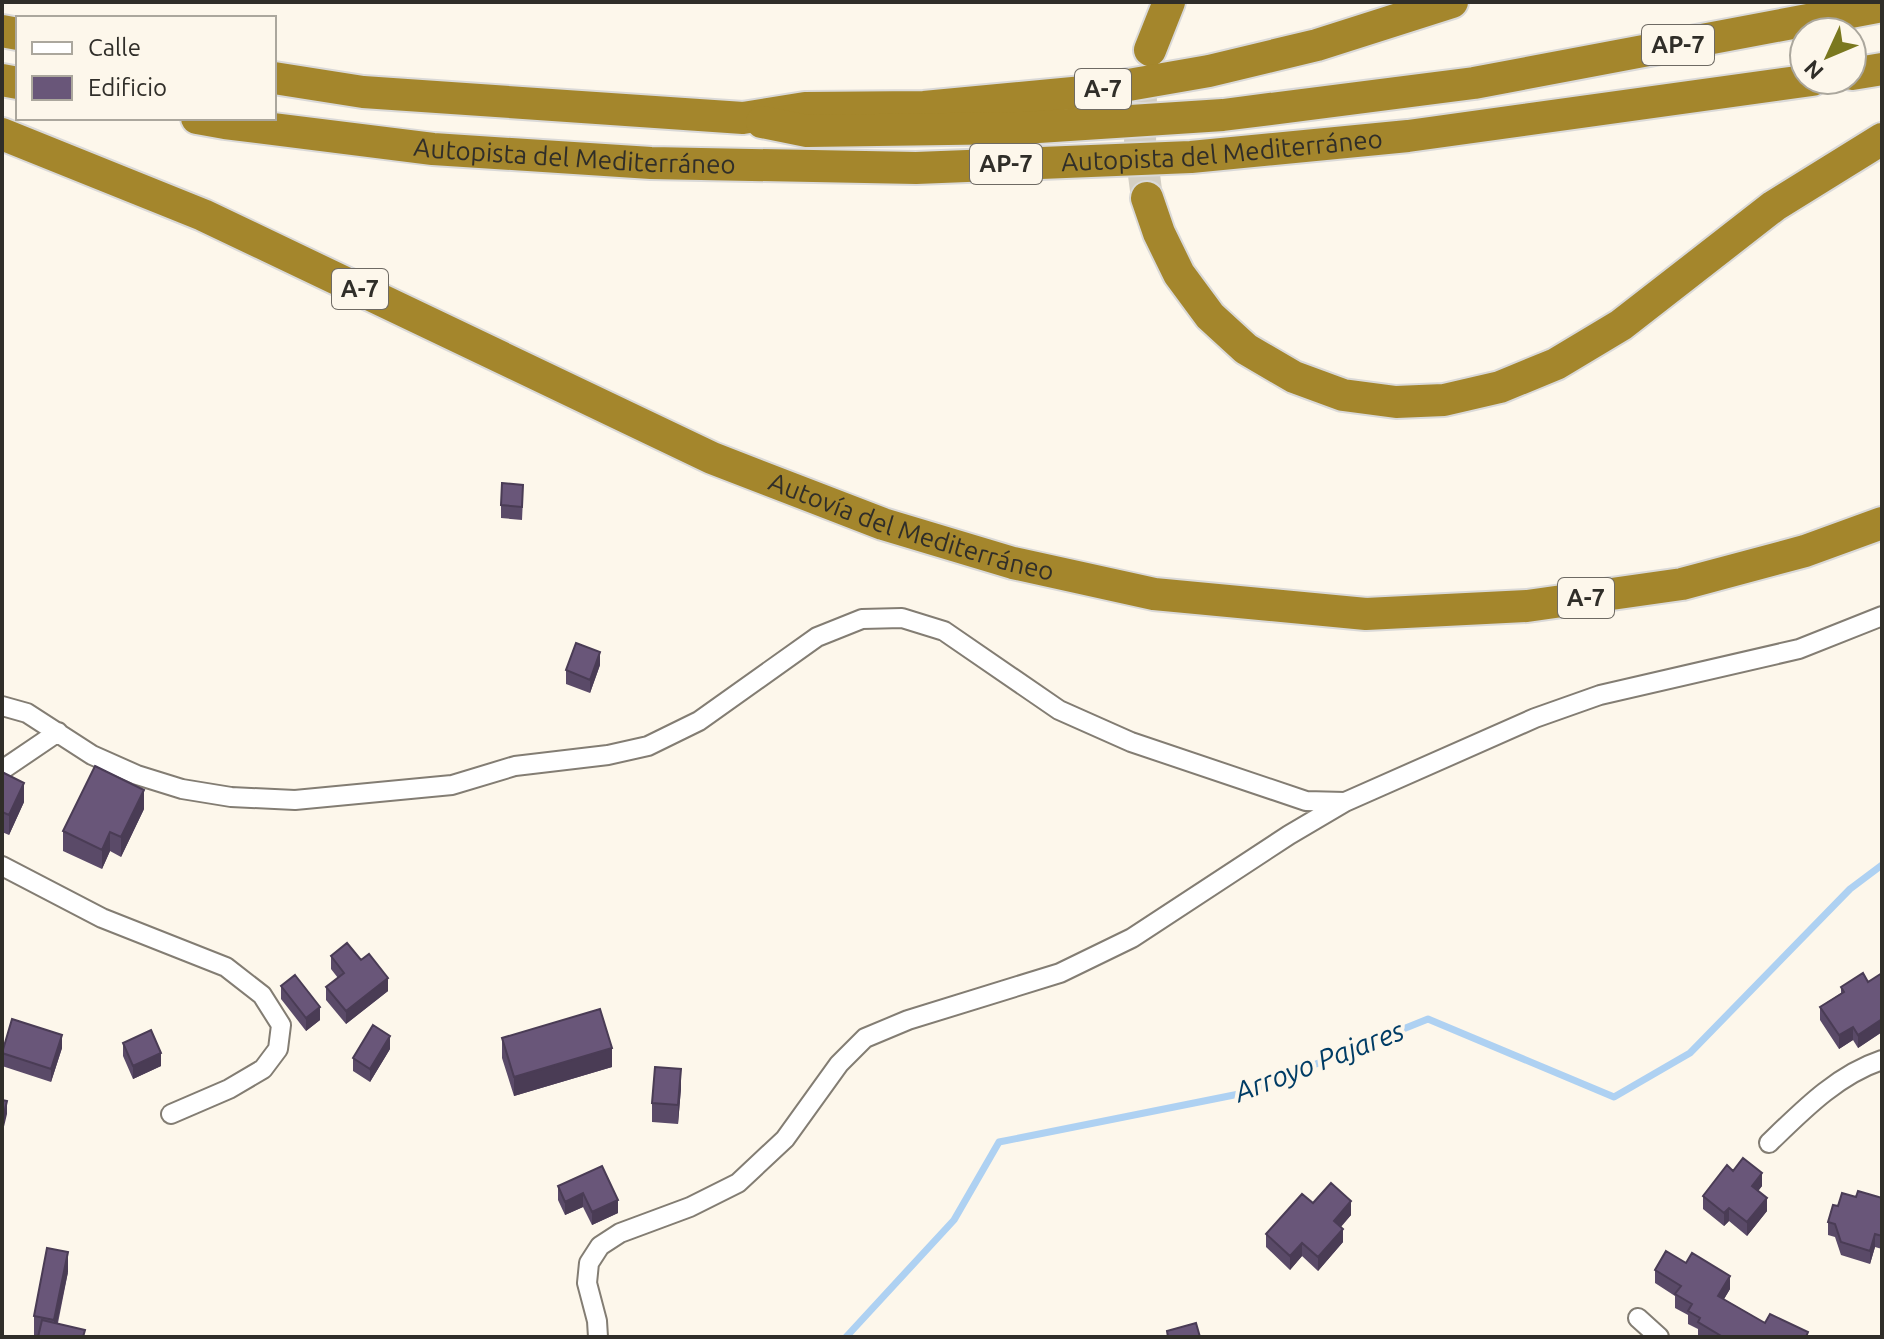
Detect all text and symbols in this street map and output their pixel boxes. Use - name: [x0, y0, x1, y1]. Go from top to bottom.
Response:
- legend: [16, 16, 276, 120]
- north arrow: [1788, 16, 1868, 96]
- road number: AP-7: [1642, 25, 1714, 65]
- text: Calle: [88, 34, 141, 61]
- text: N: [1799, 56, 1828, 85]
- road number: A-7: [1075, 69, 1131, 109]
- text: Edificio: [88, 74, 167, 101]
- street label: Autopista del Mediterráneo: [1061, 124, 1384, 176]
- street label: Autopista del Mediterráneo: [412, 132, 736, 179]
- road number: AP-7: [970, 144, 1042, 184]
- road number: A-7: [332, 269, 388, 309]
- street label: Autovía del Mediterráneo: [765, 466, 1057, 586]
- road number: A-7: [1558, 578, 1614, 618]
- water label: Arroyo Pajares: [1228, 1014, 1408, 1108]

